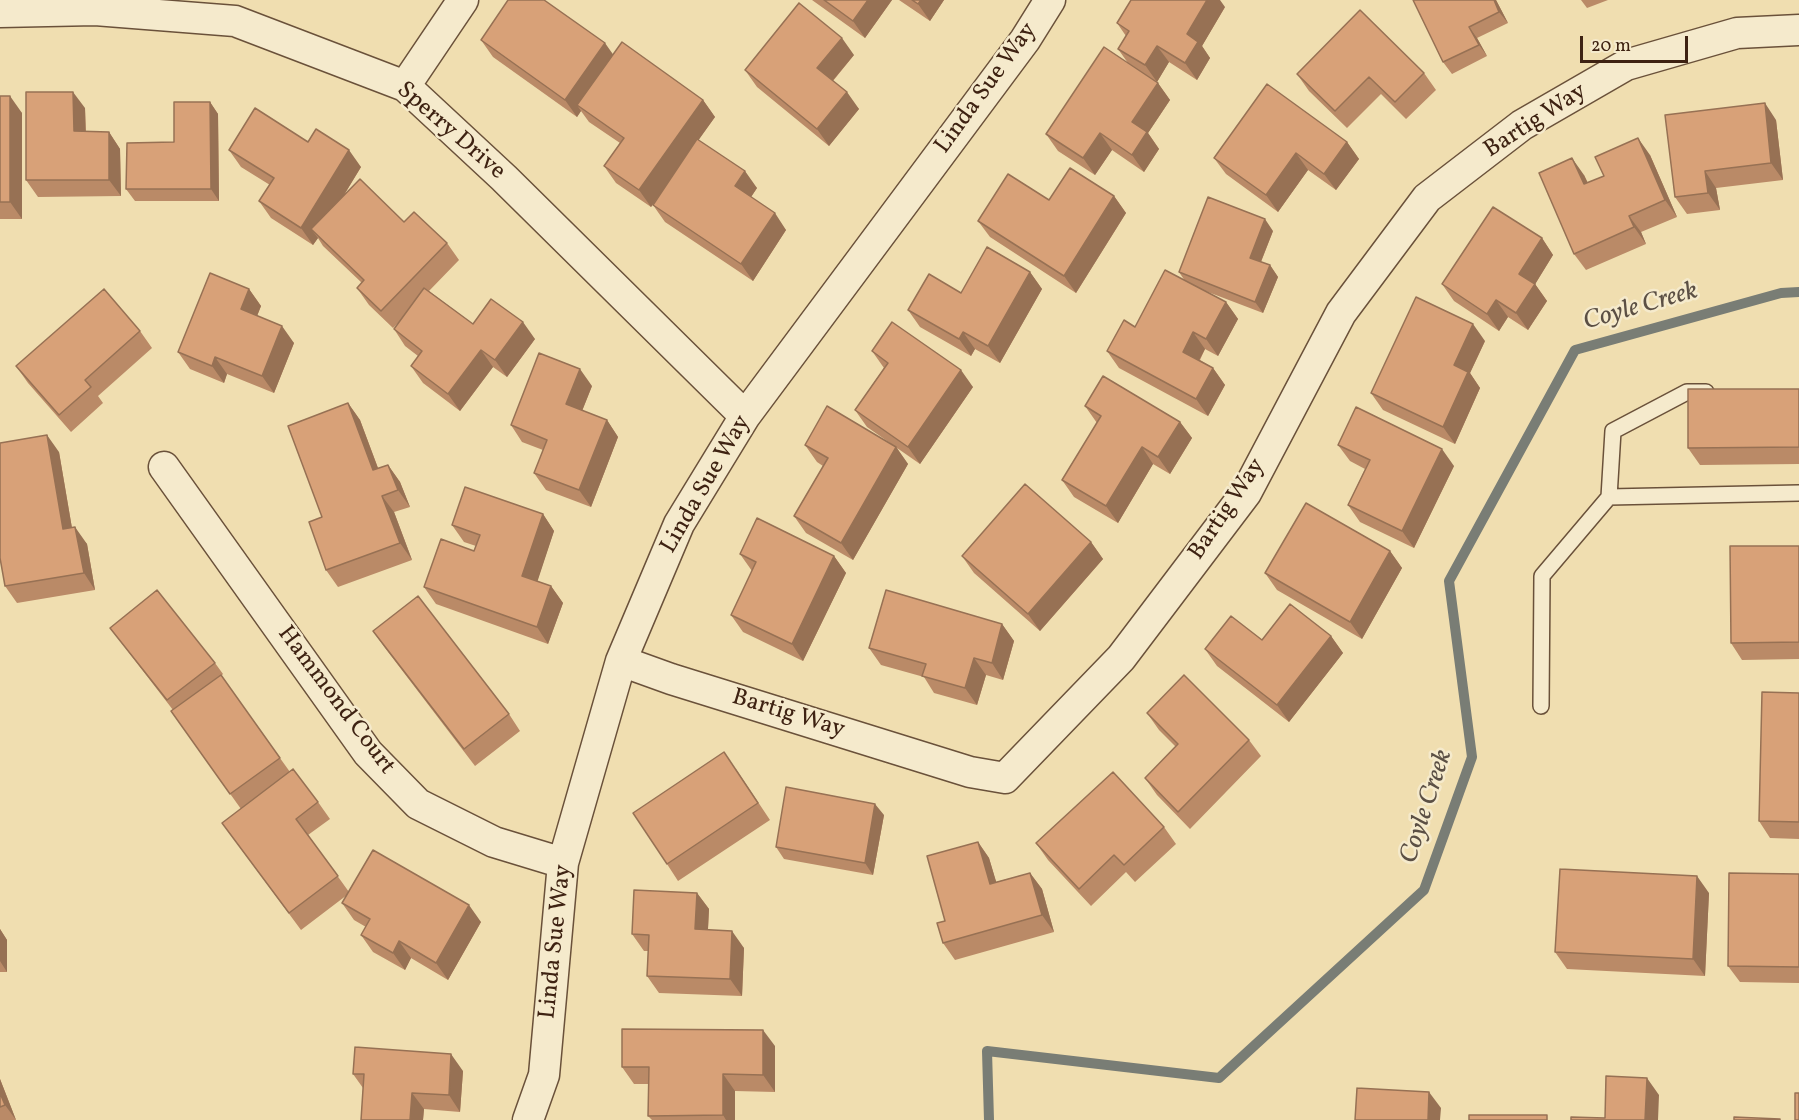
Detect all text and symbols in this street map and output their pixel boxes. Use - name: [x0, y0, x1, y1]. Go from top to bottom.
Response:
- street label: Linda Sue Way: [930, 18, 1044, 160]
- scale bar: [1583, 24, 1691, 62]
- text: 20 m: [1591, 34, 1631, 59]
- street label: Sperry Drive: [390, 77, 510, 187]
- street label: Bartig Way: [1479, 78, 1593, 166]
- water label: Coyle Creek: [1580, 277, 1702, 339]
- street label: Linda Sue Way: [656, 411, 758, 559]
- street label: Bartig Way: [1184, 454, 1272, 566]
- street label: Hammond Court: [270, 621, 400, 781]
- street label: Bartig Way: [728, 684, 848, 746]
- water label: Coyle Creek: [1395, 746, 1461, 868]
- street label: Linda Sue Way: [535, 863, 579, 1021]

